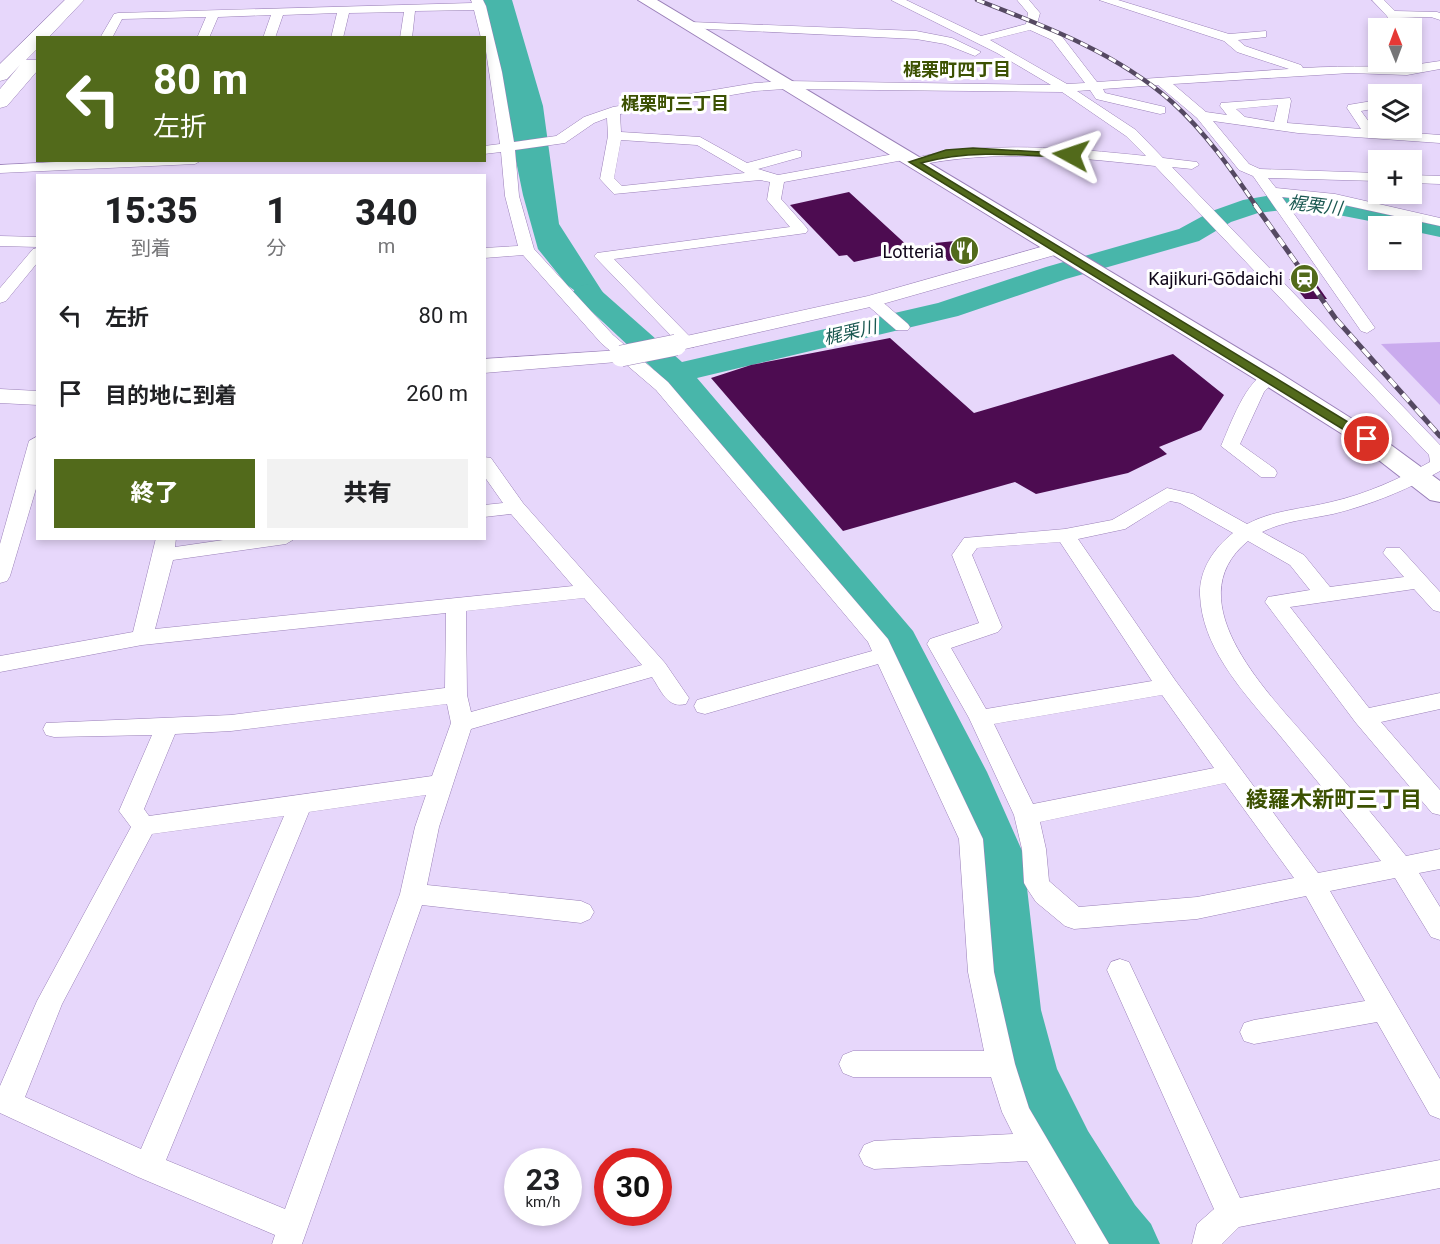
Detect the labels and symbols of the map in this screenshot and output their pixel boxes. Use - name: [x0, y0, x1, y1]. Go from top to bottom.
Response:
- north arrow: [1368, 18, 1422, 72]
- district label: 梶栗町四丁目: [903, 59, 1011, 80]
- district label: 梶栗町三丁目: [621, 93, 729, 114]
- position arrow: [1039, 123, 1103, 187]
- water label: 梶栗川: [1287, 191, 1345, 219]
- restaurant icon: Lotteria: [949, 235, 981, 267]
- place label: Lotteria: [882, 241, 944, 262]
- station icon: Kajikuri-Gōdaichi: [1288, 262, 1320, 294]
- place label: Kajikuri-Gōdaichi: [1148, 268, 1283, 289]
- water label: 梶栗川: [821, 315, 881, 348]
- pin: [1341, 413, 1392, 464]
- district label: 綾羅木新町三丁目: [1246, 787, 1422, 812]
- speed limit sign: 30: [594, 1148, 672, 1226]

